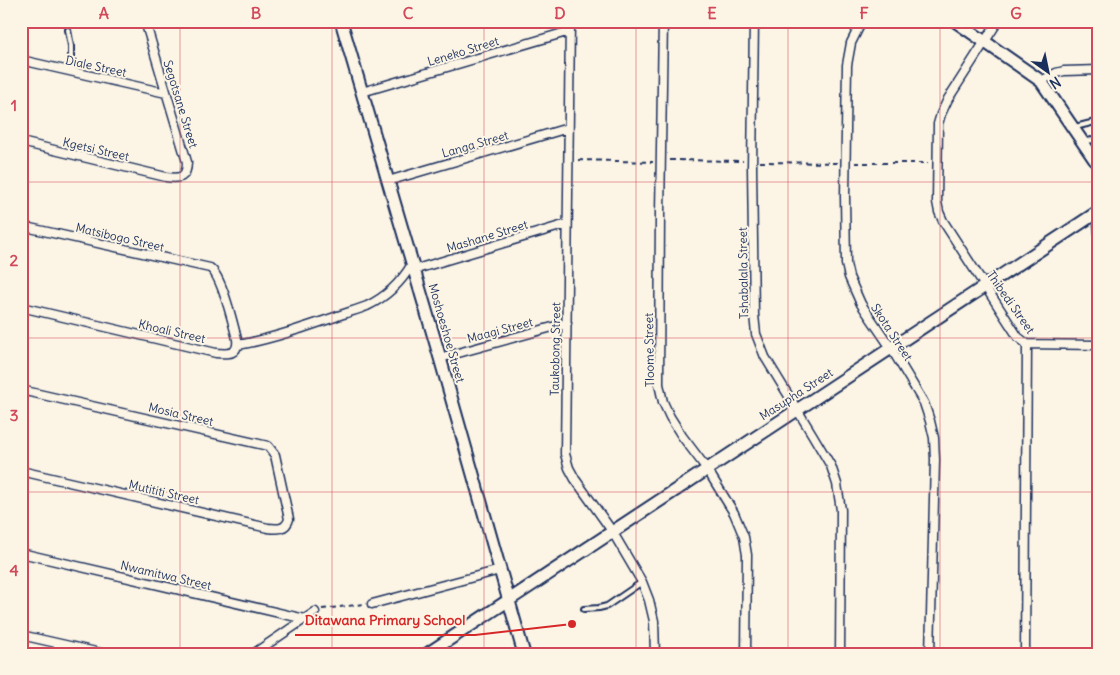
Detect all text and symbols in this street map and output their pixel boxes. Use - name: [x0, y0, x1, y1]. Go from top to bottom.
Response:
- text: A: [99, 3, 109, 23]
- text: B: [251, 3, 262, 23]
- text: C: [403, 3, 414, 23]
- text: D: [554, 3, 566, 23]
- text: E: [707, 3, 717, 23]
- text: F: [859, 3, 869, 23]
- text: G: [1010, 3, 1022, 23]
- street label: Leneko Street: [426, 33, 500, 69]
- north arrow: [1022, 48, 1072, 98]
- street label: Diale Street: [64, 52, 128, 80]
- street label: Segotsane Street: [161, 58, 201, 150]
- text: N: [1046, 73, 1064, 93]
- text: 1: [11, 95, 17, 115]
- street label: Langa Street: [440, 127, 510, 161]
- street label: Kgetsi Street: [61, 134, 131, 164]
- street label: Mashane Street: [445, 217, 529, 255]
- street label: Matsibogo Street: [74, 220, 166, 254]
- street label: Tshabalala Street: [735, 227, 751, 319]
- text: 2: [10, 250, 19, 270]
- street label: Thibedi Street: [984, 268, 1038, 336]
- street label: Moshoeshoe Street: [426, 282, 468, 384]
- street label: Skota Street: [868, 301, 916, 363]
- street label: Taukobong Street: [547, 302, 563, 396]
- street label: Tloome Street: [641, 313, 657, 387]
- street label: Maagi Street: [465, 314, 535, 346]
- street label: Khoali Street: [137, 316, 207, 346]
- street label: Masupha Street: [756, 365, 836, 423]
- street label: Mosia Street: [147, 399, 215, 429]
- text: 3: [9, 405, 19, 425]
- street label: Mutititi Street: [127, 477, 201, 507]
- street label: Nwamitwa Street: [119, 557, 213, 593]
- text: 4: [9, 560, 19, 580]
- callout: Ditawana Primary School: [295, 606, 475, 635]
- text: Ditawana Primary School: [305, 611, 465, 629]

